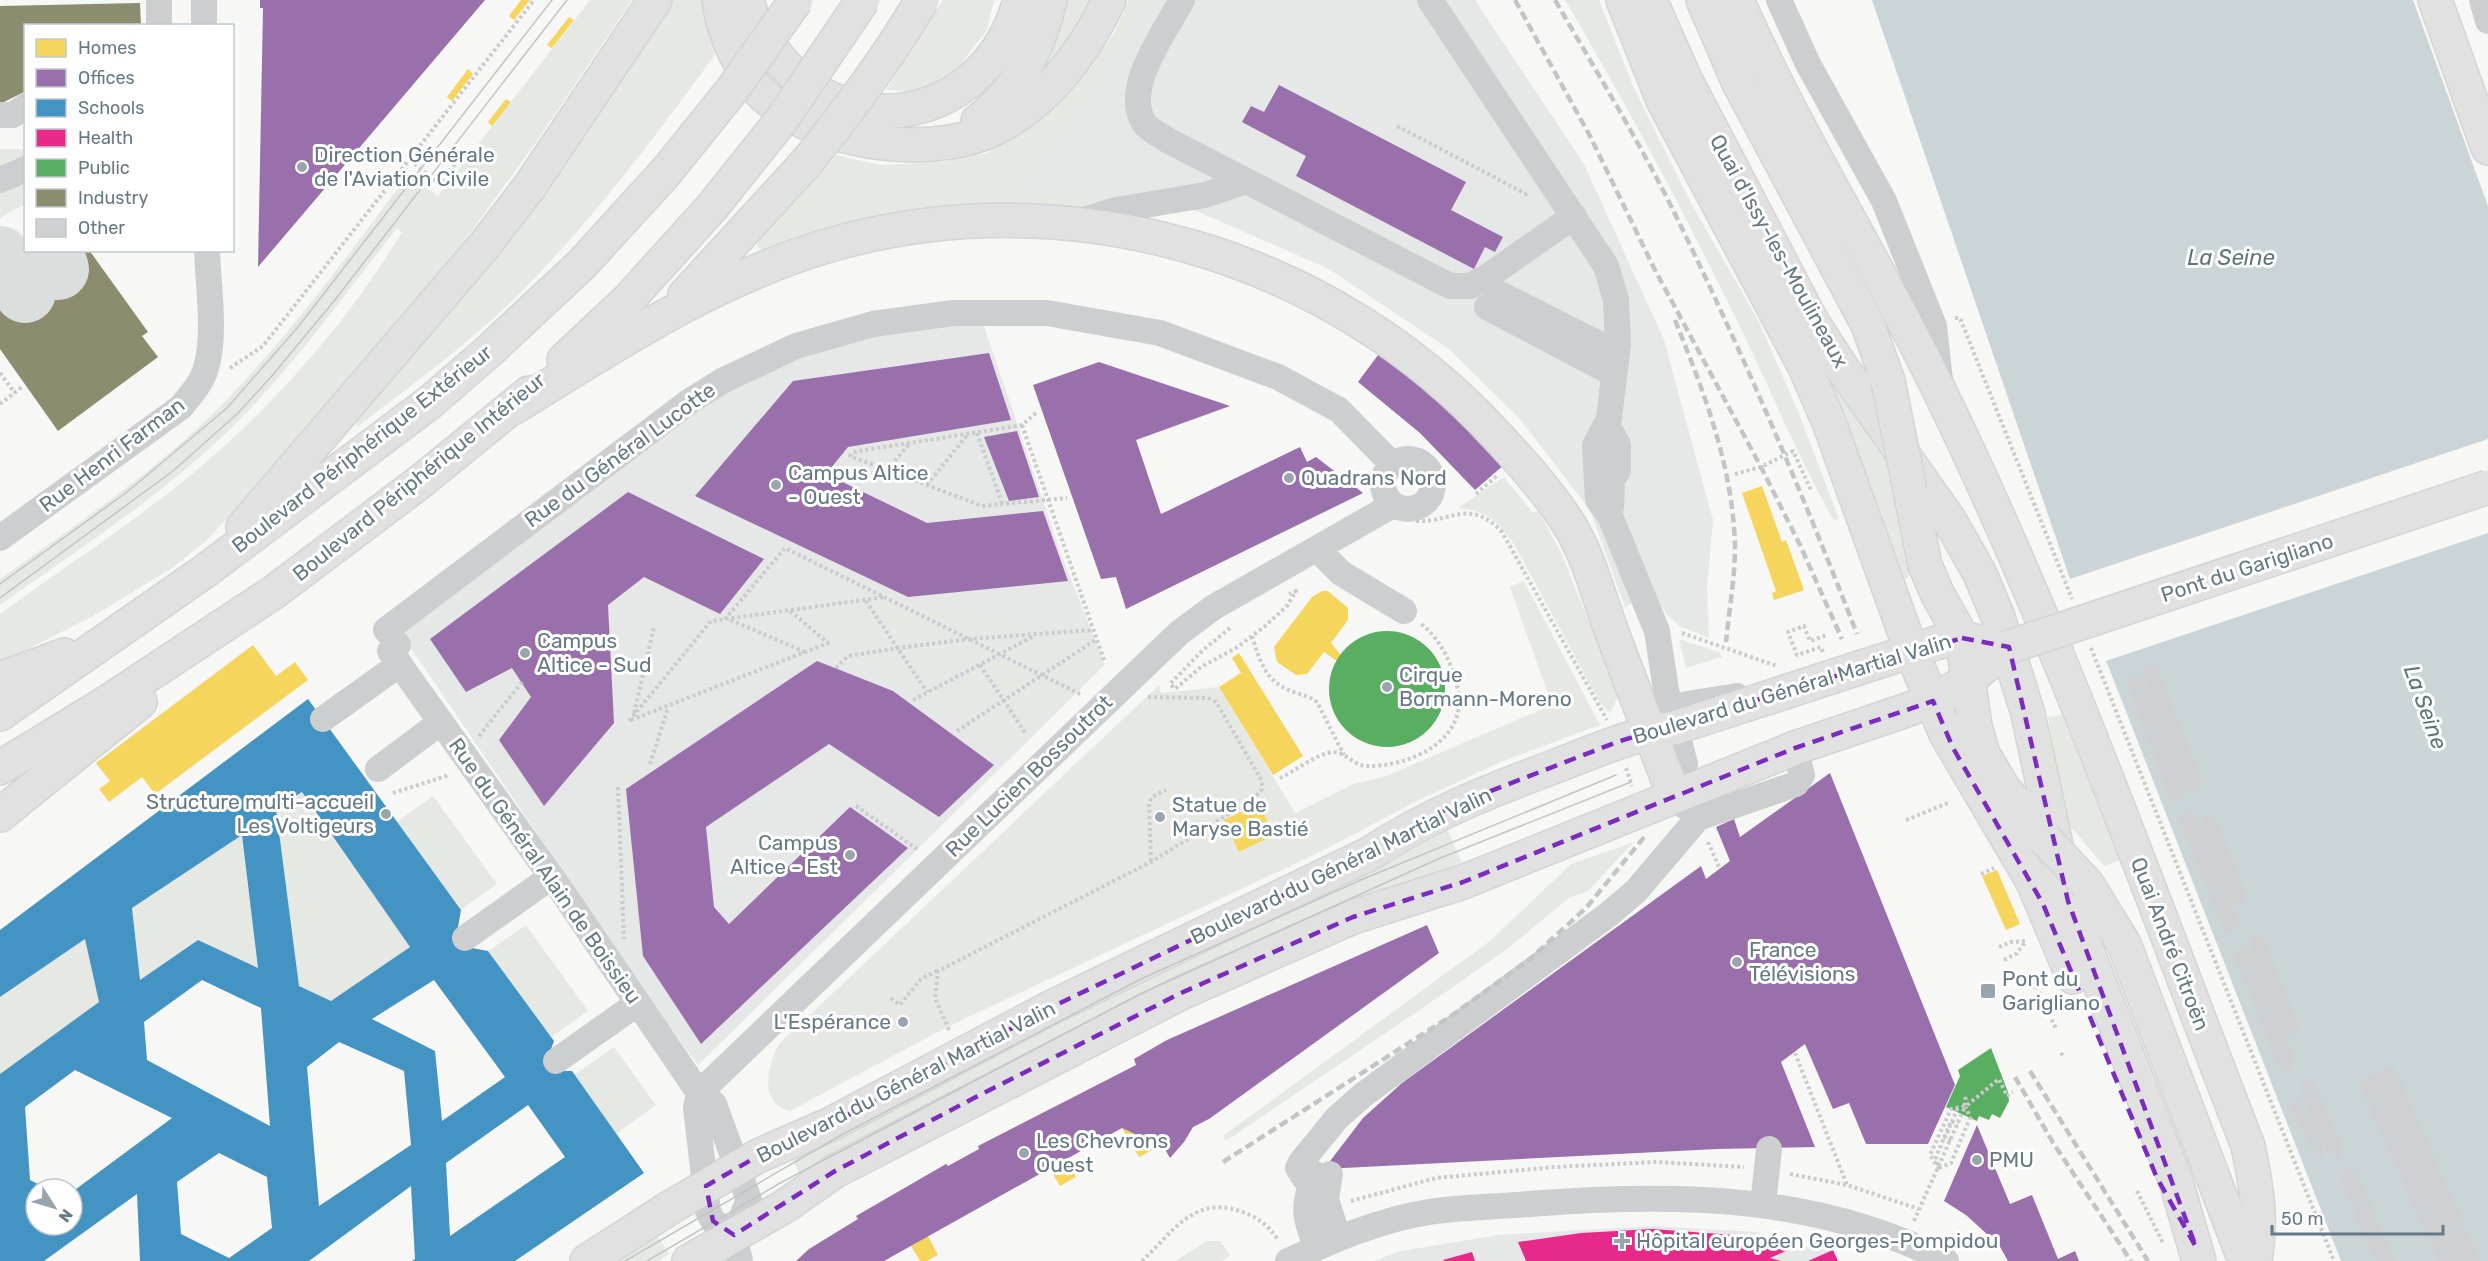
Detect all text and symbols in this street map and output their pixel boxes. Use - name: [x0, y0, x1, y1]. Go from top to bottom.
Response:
- legend: [24, 24, 234, 252]
- text: Homes: [78, 37, 136, 59]
- text: Offices: [78, 67, 135, 89]
- text: Schools: [78, 97, 144, 119]
- text: Health: [78, 127, 133, 149]
- street label: Quai d'Issy-les-Moulineaux: [1705, 130, 1854, 372]
- place label: Direction Générale de l'Aviation Civile: [314, 142, 495, 191]
- text: Public: [78, 157, 130, 179]
- marker: Direction Générale de l'Aviation Civile: [295, 160, 309, 174]
- text: Industry: [78, 187, 148, 209]
- text: Other: [78, 217, 125, 239]
- water label: La Seine: [2187, 244, 2275, 271]
- street label: Boulevard Périphérique Extérieur: [227, 339, 497, 558]
- street label: Boulevard Périphérique Intérieur: [287, 367, 550, 586]
- street label: Rue du Général Lucotte: [519, 377, 720, 532]
- street label: Rue Henri Farman: [34, 392, 189, 517]
- place label: Campus Altice - Ouest: [788, 460, 929, 509]
- place label: Quadrans Nord: [1301, 465, 1447, 490]
- marker: Quadrans Nord: [1282, 471, 1296, 485]
- marker: Campus Altice - Ouest: [769, 478, 783, 492]
- street label: Pont du Garigliano: [2158, 528, 2336, 607]
- place label: Campus Altice - Sud: [537, 628, 651, 677]
- street label: Boulevard du Général Martial Valin: [1630, 628, 1954, 749]
- marker: Campus Altice - Sud: [518, 646, 532, 660]
- water label: La Seine: [2398, 661, 2453, 753]
- place label: Cirque Bormann-Moreno: [1399, 662, 1572, 711]
- marker: Cirque Bormann-Moreno: [1380, 680, 1394, 694]
- street label: Rue Lucien Bossoutrot: [940, 690, 1117, 862]
- street label: Rue du Général Alain de Boissieu: [444, 733, 647, 1008]
- street label: Boulevard du Général Martial Valin: [1186, 782, 1495, 950]
- place label: Structure multi-accueil Les Voltigeurs: [146, 789, 374, 838]
- place label: Statue de Maryse Bastié: [1172, 792, 1309, 841]
- marker: Structure multi-accueil Les Voltigeurs: [379, 807, 393, 821]
- marker: Statue de Maryse Bastié: [1153, 810, 1167, 824]
- place label: Campus Altice - Est: [730, 830, 838, 879]
- marker: Campus Altice - Est: [843, 848, 857, 862]
- street label: Quai André Citroën: [2126, 854, 2215, 1034]
- place label: France Télévisions: [1749, 937, 1855, 986]
- marker: France Télévisions: [1730, 955, 1744, 969]
- place label: Pont du Garigliano: [2002, 966, 2100, 1015]
- marker: Pont du Garigliano: [1979, 982, 1997, 1000]
- street label: Boulevard du Général Martial Valin: [752, 995, 1059, 1168]
- place label: L'Espérance: [774, 1009, 891, 1034]
- marker: L'Espérance: [896, 1015, 910, 1029]
- place label: Les Chevrons Ouest: [1036, 1128, 1168, 1177]
- marker: Les Chevrons Ouest: [1017, 1146, 1031, 1160]
- place label: PMU: [1989, 1147, 2034, 1172]
- marker: PMU: [1970, 1153, 1984, 1167]
- north arrow: [24, 1177, 84, 1237]
- scale bar: [2272, 1198, 2443, 1236]
- text: N: [55, 1205, 77, 1226]
- text: 50 m: [2281, 1208, 2324, 1230]
- place label: Hôpital européen Georges-Pompidou: [1636, 1228, 1998, 1253]
- marker: Hôpital européen Georges-Pompidou: [1613, 1232, 1631, 1250]

